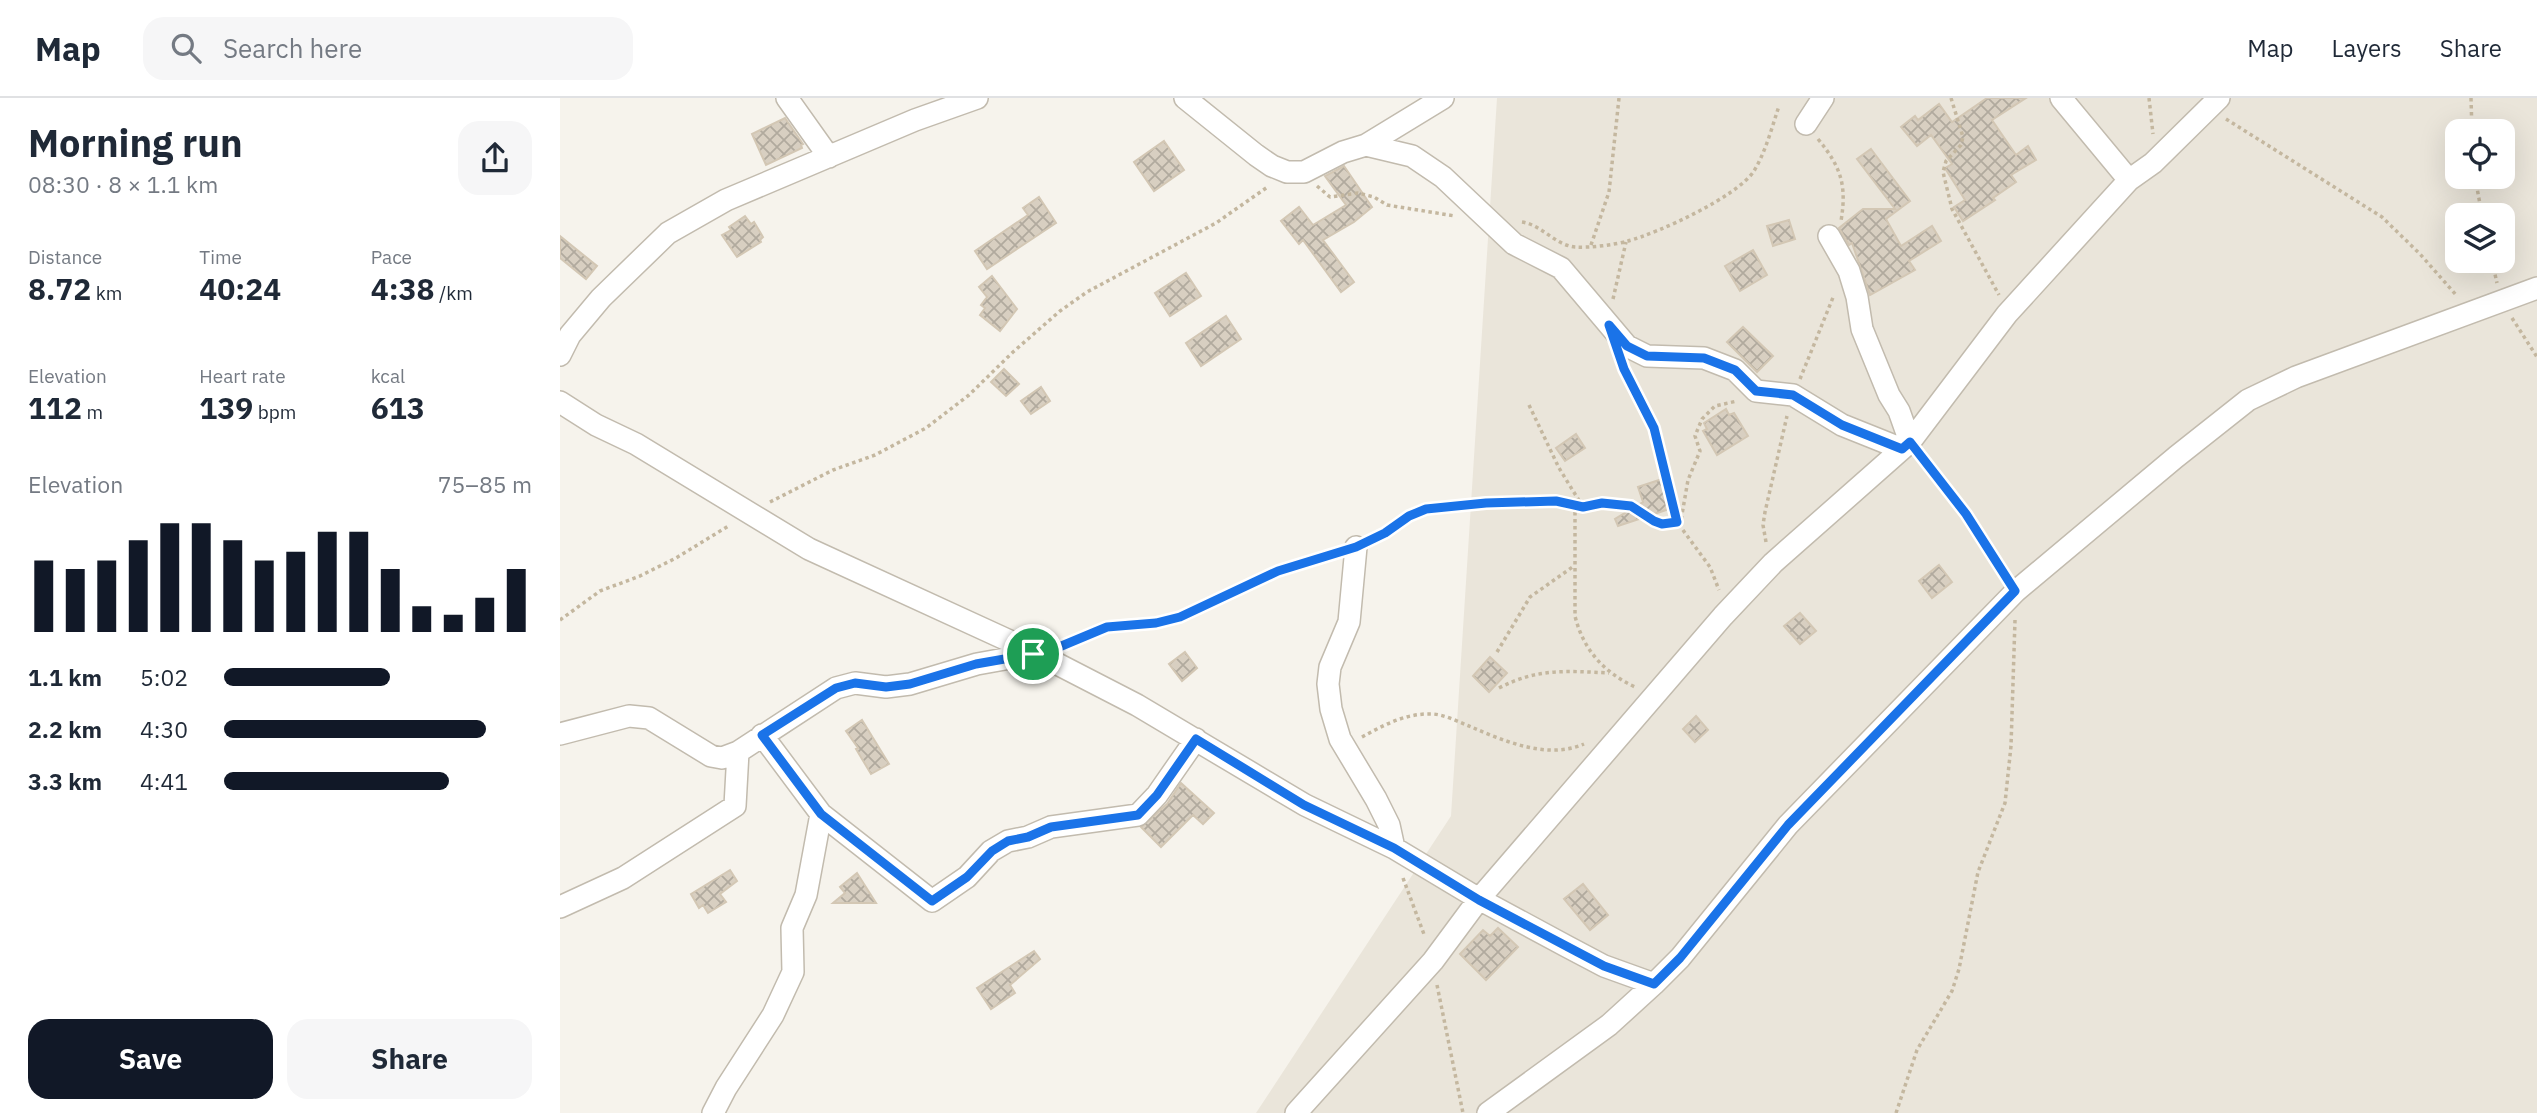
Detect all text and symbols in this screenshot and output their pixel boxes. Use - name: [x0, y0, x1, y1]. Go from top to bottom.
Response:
- search box: [143, 17, 633, 80]
- text: Map: [35, 27, 101, 70]
- icon: search: [167, 29, 205, 67]
- text: Search here: [223, 31, 362, 65]
- text: Map: [2247, 32, 2294, 64]
- text: Layers: [2332, 32, 2402, 64]
- text: Share: [2440, 32, 2502, 64]
- text: Morning run: [28, 118, 243, 167]
- map controls: [2445, 119, 2515, 273]
- button: locate: [2445, 119, 2515, 189]
- button: share: [458, 121, 532, 195]
- text: 08:30 · 8 × 1.1 km: [28, 169, 218, 199]
- button: layers: [2445, 203, 2515, 273]
- text: Distance: [28, 245, 102, 269]
- text: Time: [199, 245, 242, 269]
- text: Pace: [371, 245, 412, 269]
- text: 8.72: [28, 269, 91, 308]
- text: 40:24: [199, 269, 281, 308]
- text: 4:38: [371, 269, 435, 308]
- text: km: [91, 281, 122, 305]
- text: /km: [435, 281, 473, 305]
- text: Elevation: [28, 364, 107, 388]
- text: Heart rate: [199, 364, 286, 388]
- text: kcal: [371, 364, 405, 388]
- text: 112: [28, 388, 82, 427]
- text: 139: [199, 388, 253, 427]
- text: 613: [371, 388, 425, 427]
- text: m: [82, 400, 103, 424]
- text: bpm: [253, 400, 296, 424]
- text: Elevation: [28, 469, 123, 499]
- text: 75–85 m: [438, 469, 532, 499]
- pin: [1003, 624, 1063, 684]
- icon: arrive: [1014, 635, 1052, 673]
- text: 1.1 km: [28, 662, 102, 692]
- text: 5:02: [140, 662, 188, 692]
- text: 2.2 km: [28, 714, 102, 744]
- text: 4:30: [140, 714, 188, 744]
- text: 3.3 km: [28, 766, 102, 796]
- text: 4:41: [140, 766, 188, 796]
- button: Save: [28, 1019, 273, 1099]
- button: Share: [287, 1019, 532, 1099]

